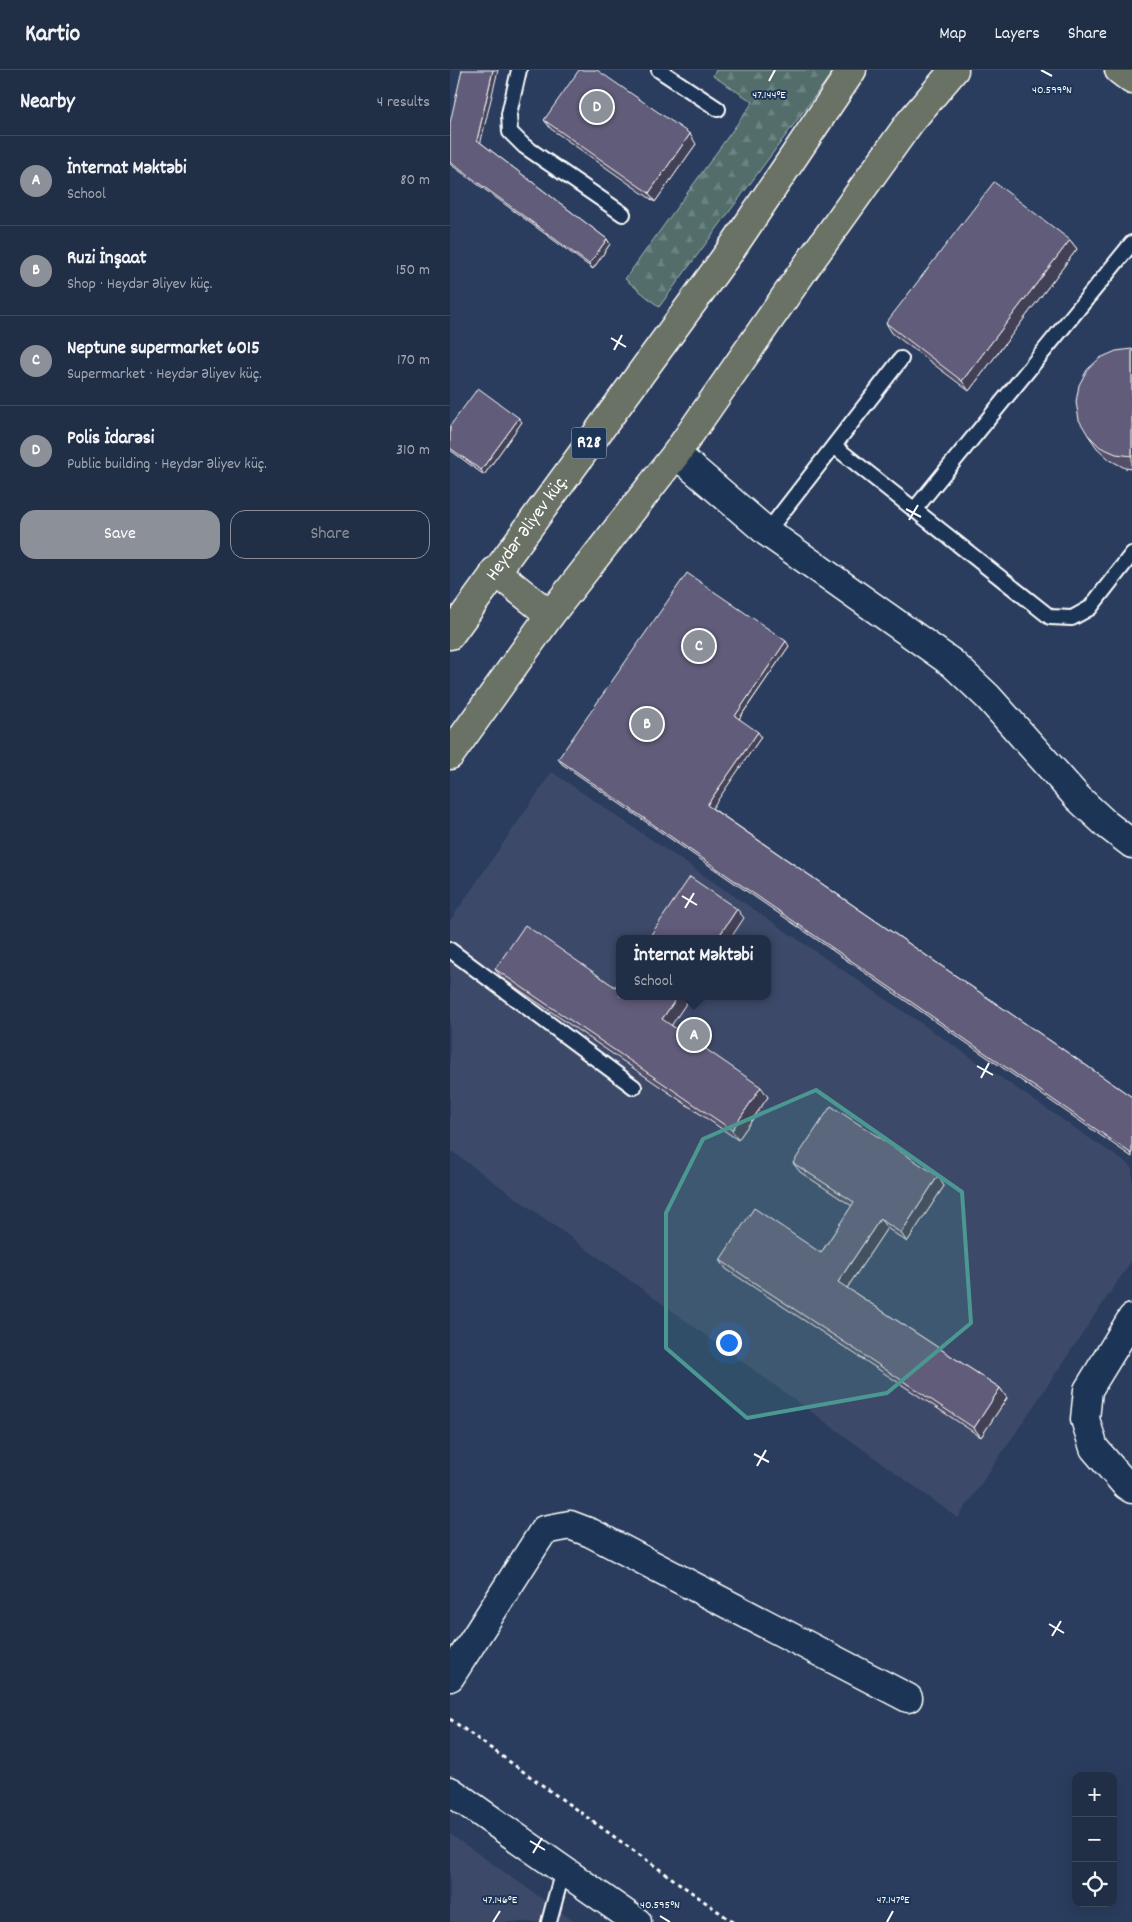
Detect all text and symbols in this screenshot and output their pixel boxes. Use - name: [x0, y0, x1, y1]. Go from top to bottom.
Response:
- text: Kartio: [25, 18, 80, 52]
- text: Map: [939, 22, 966, 47]
- text: Layers: [994, 22, 1040, 47]
- text: Share: [1068, 22, 1107, 47]
- text: 40.599°N: [1032, 82, 1072, 99]
- text: 47.144°E: [752, 87, 786, 104]
- text: Nearby: [20, 88, 75, 118]
- pin: D: [581, 88, 613, 126]
- text: 4 results: [377, 91, 430, 114]
- text: İnternat Məktəbi: [67, 156, 186, 183]
- text: A: [32, 169, 40, 192]
- text: 80 m: [400, 169, 430, 192]
- text: School: [67, 183, 106, 206]
- text: Ruzi İnşaat: [67, 246, 147, 273]
- text: B: [32, 259, 40, 282]
- text: 150 m: [396, 259, 430, 282]
- text: Shop · Heydər Əliyev küç.: [67, 273, 212, 296]
- text: Neptune supermarket 6015: [67, 336, 260, 363]
- text: C: [32, 349, 40, 372]
- text: 170 m: [397, 349, 430, 372]
- text: Supermarket · Heydər Əliyev küç.: [67, 363, 262, 386]
- text: Polis İdarəsi: [67, 426, 154, 453]
- road number: R28: [572, 428, 606, 458]
- text: D: [32, 439, 40, 462]
- text: 310 m: [396, 439, 430, 462]
- text: Public building · Heydər Əliyev küç.: [67, 453, 267, 476]
- street label: Heydər Əliyev küç.: [480, 470, 576, 587]
- button: Save: [20, 510, 220, 559]
- button: Share: [230, 510, 430, 559]
- pin: C: [683, 627, 715, 665]
- pin: B: [631, 705, 663, 743]
- popup: [616, 935, 771, 1000]
- text: İnternat Məktəbi: [634, 943, 753, 970]
- text: School: [634, 970, 673, 993]
- pin: A: [678, 1016, 710, 1054]
- your location: [716, 1330, 742, 1356]
- map controls: [1072, 1772, 1117, 1907]
- button: +: [1072, 1772, 1117, 1817]
- button: −: [1072, 1817, 1117, 1862]
- button: locate: [1072, 1862, 1117, 1907]
- text: 47.146°E: [483, 1892, 518, 1909]
- text: 47.147°E: [876, 1892, 910, 1909]
- text: 40.595°N: [640, 1897, 680, 1914]

